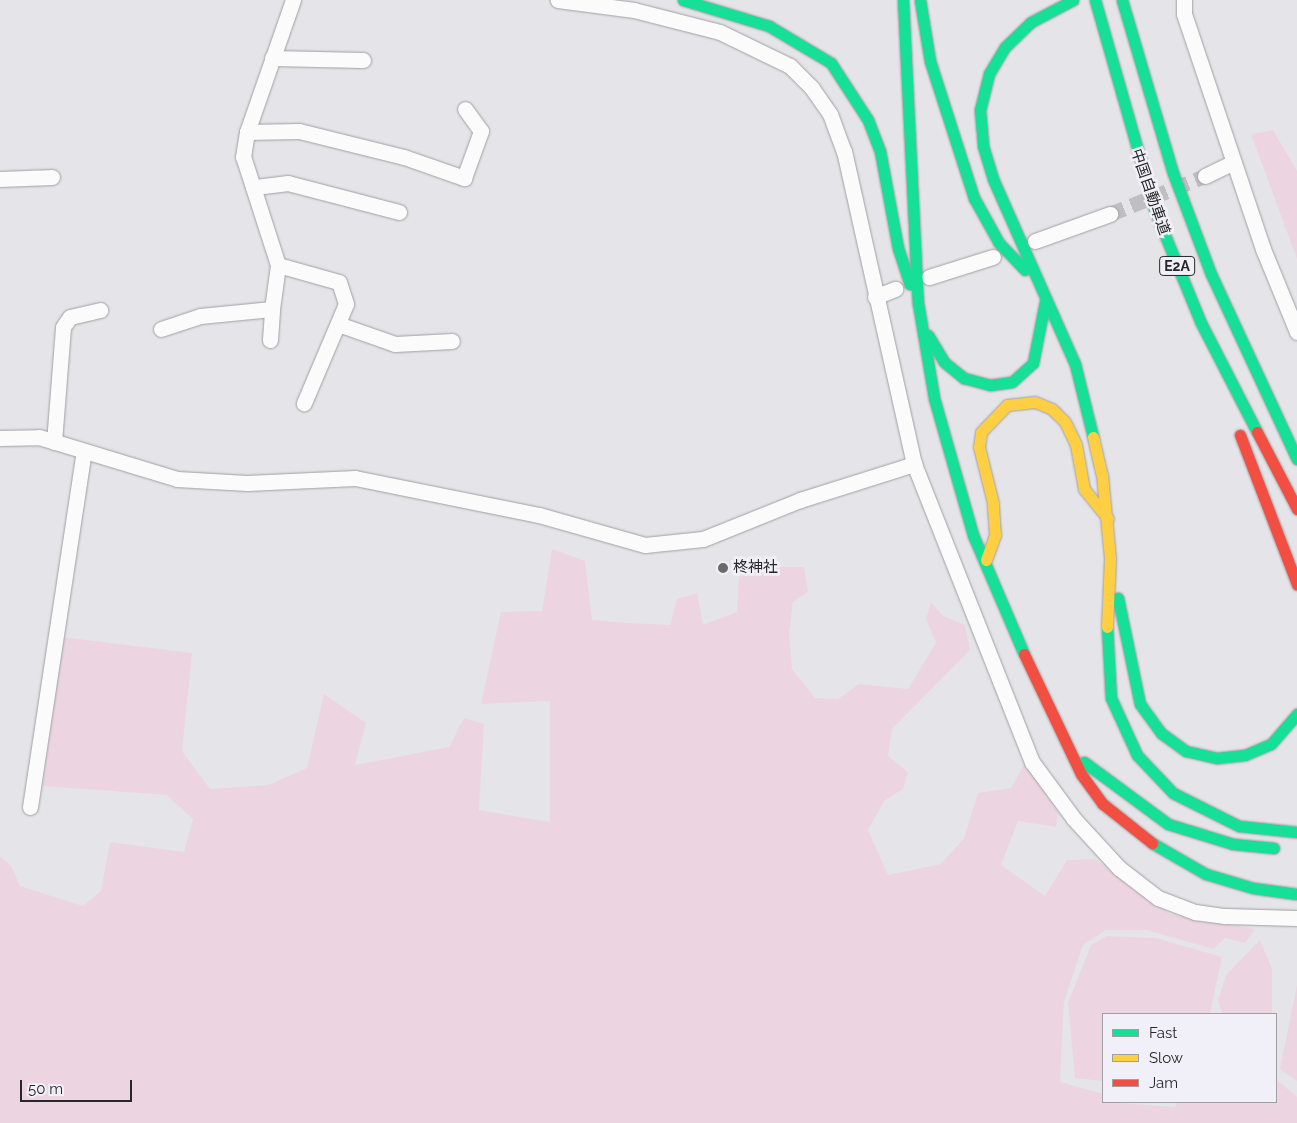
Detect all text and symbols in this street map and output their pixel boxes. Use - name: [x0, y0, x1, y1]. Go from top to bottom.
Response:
- street label: 中国自動車道: [1127, 147, 1173, 237]
- road number: E2A: [1158, 255, 1196, 278]
- place label: 柊神社: [733, 559, 778, 577]
- marker: 柊神社: [717, 562, 729, 574]
- legend: [1102, 1013, 1277, 1103]
- text: Fast: [1149, 1024, 1177, 1042]
- text: Slow: [1149, 1049, 1183, 1067]
- scale bar: [22, 1070, 135, 1102]
- text: Jam: [1149, 1074, 1178, 1092]
- text: 50 m: [28, 1080, 63, 1098]

